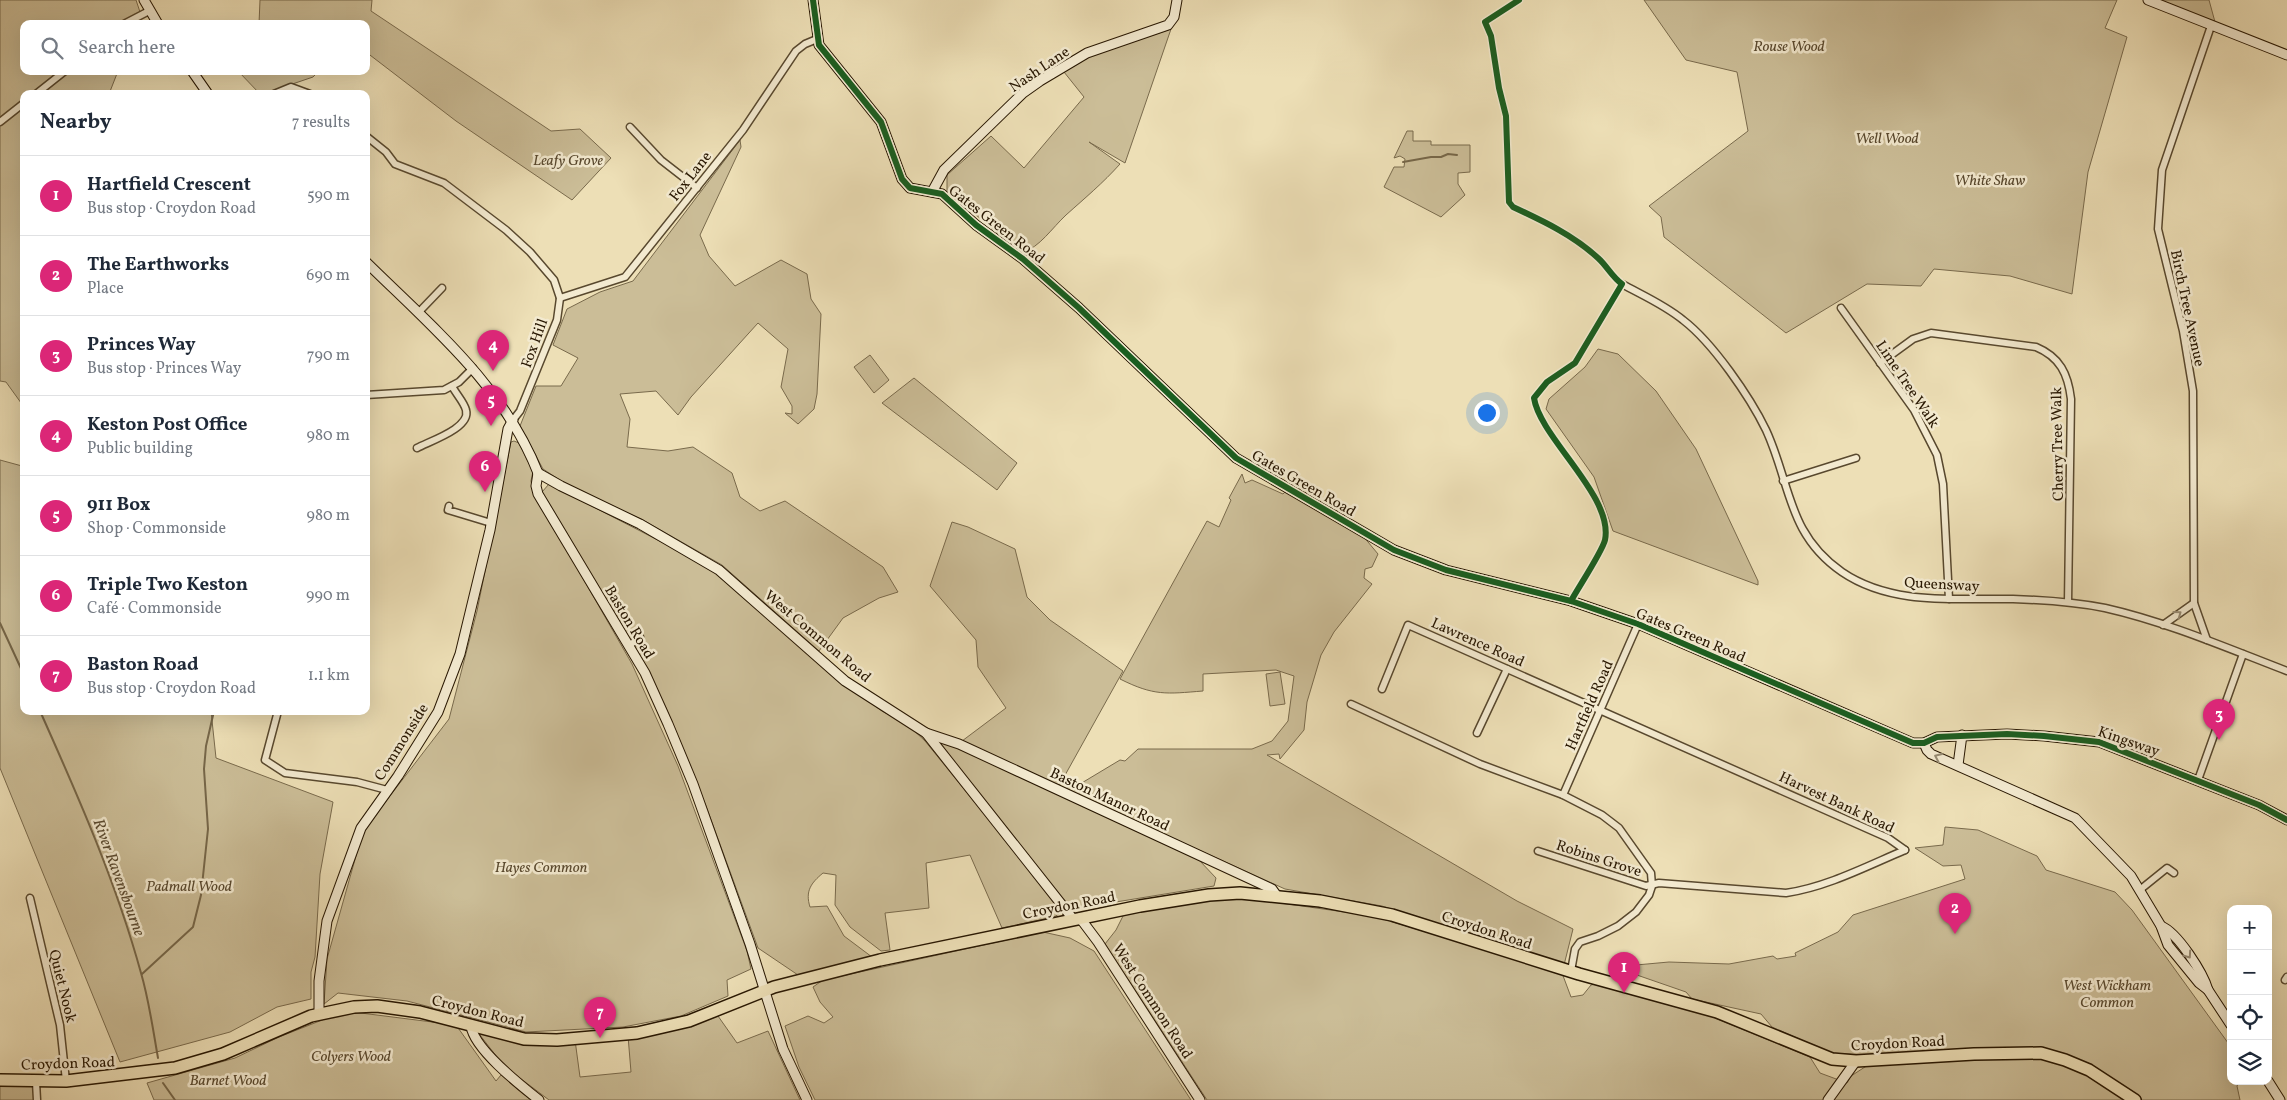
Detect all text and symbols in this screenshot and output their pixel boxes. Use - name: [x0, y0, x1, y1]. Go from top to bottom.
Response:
- search box: [20, 20, 370, 75]
- icon: search: [38, 34, 66, 62]
- text: Search here: [78, 35, 175, 61]
- park label: Rouse Wood: [1753, 37, 1825, 58]
- street label: Nash Lane: [1005, 42, 1074, 98]
- text: Nearby: [40, 108, 111, 137]
- text: 7 results: [292, 112, 350, 134]
- park label: Well Wood: [1855, 129, 1919, 150]
- street label: Fox Lane: [665, 148, 717, 206]
- park label: Leafy Grove: [533, 151, 604, 172]
- park label: White Shaw: [1954, 171, 2026, 192]
- text: Hartfield Crescent: [87, 172, 251, 198]
- street label: Gates Green Road: [943, 181, 1049, 270]
- text: 1: [53, 185, 59, 207]
- text: 590 m: [307, 185, 350, 207]
- text: Bus stop · Croydon Road: [87, 198, 256, 220]
- street label: Birch Tree Avenue: [2164, 248, 2209, 369]
- text: The Earthworks: [87, 252, 229, 278]
- text: 2: [52, 265, 60, 287]
- text: 690 m: [306, 265, 350, 287]
- text: Place: [87, 278, 124, 300]
- street label: Fox Hill: [517, 316, 554, 371]
- pin: 4: [477, 330, 509, 371]
- text: Princes Way: [87, 332, 196, 358]
- street label: Lime Tree Walk: [1870, 337, 1944, 433]
- text: 3: [52, 345, 60, 367]
- text: 790 m: [307, 345, 350, 367]
- text: Bus stop · Princes Way: [87, 358, 241, 380]
- pin: 5: [475, 385, 507, 426]
- street label: Cherry Tree Walk: [2047, 387, 2070, 501]
- your location: [1474, 400, 1500, 426]
- text: Keston Post Office: [87, 412, 247, 438]
- text: 4: [51, 425, 61, 447]
- text: 980 m: [307, 425, 350, 447]
- text: Public building: [87, 438, 193, 460]
- street label: Gates Green Road: [1247, 446, 1359, 523]
- pin: 6: [469, 451, 501, 492]
- text: 911 Box: [87, 492, 151, 518]
- text: 5: [52, 505, 60, 527]
- text: 980 m: [307, 505, 350, 527]
- text: Shop · Commonside: [87, 518, 226, 540]
- text: Triple Two Keston: [87, 572, 248, 598]
- street label: Queensway: [1904, 573, 1980, 598]
- street label: Baston Road: [599, 582, 659, 663]
- text: 6: [52, 585, 60, 607]
- text: 990 m: [306, 585, 350, 607]
- street label: West Common Road: [759, 586, 875, 688]
- text: Café · Commonside: [87, 598, 222, 620]
- street label: Gates Green Road: [1632, 604, 1748, 669]
- one-way arrow: [2172, 611, 2182, 620]
- street label: Lawrence Road: [1427, 613, 1527, 673]
- text: Baston Road: [87, 652, 199, 678]
- street label: Hartfield Road: [1561, 657, 1620, 754]
- text: 7: [52, 665, 60, 687]
- text: 1.1 km: [308, 665, 350, 687]
- text: Bus stop · Croydon Road: [87, 678, 256, 700]
- pin: 3: [2203, 699, 2235, 740]
- street label: Commonside: [370, 700, 434, 786]
- street label: Kingsway: [2095, 722, 2162, 763]
- one-way arrow: [1934, 752, 1943, 763]
- street label: Baston Manor Road: [1046, 763, 1173, 837]
- street label: Harvest Bank Road: [1775, 767, 1898, 839]
- water label: River Ravensbourne: [87, 816, 150, 940]
- street label: Robins Grove: [1553, 836, 1644, 883]
- park label: Hayes Common: [495, 858, 587, 879]
- park label: Padmall Wood: [146, 877, 232, 898]
- street label: Croydon Road: [1021, 887, 1118, 926]
- pin: 2: [1939, 893, 1971, 934]
- map controls: [2227, 905, 2272, 1085]
- button: +: [2227, 905, 2272, 950]
- street label: Croydon Road: [1439, 907, 1535, 956]
- street label: West Common Road: [1107, 940, 1197, 1064]
- street label: Quiet Nook: [42, 948, 81, 1025]
- one-way arrow: [2182, 949, 2191, 959]
- button: −: [2227, 950, 2272, 995]
- pin: 1: [1608, 952, 1640, 993]
- park label: West Wickham Common: [2063, 976, 2152, 1014]
- street label: Croydon Road: [429, 991, 526, 1034]
- button: locate: [2227, 995, 2272, 1040]
- pin: 7: [584, 997, 616, 1038]
- street label: Croydon Road: [1851, 1032, 1946, 1057]
- button: layers: [2227, 1040, 2272, 1085]
- park label: Colyers Wood: [311, 1047, 391, 1068]
- street label: Croydon Road: [21, 1052, 115, 1077]
- park label: Barnet Wood: [190, 1071, 266, 1092]

